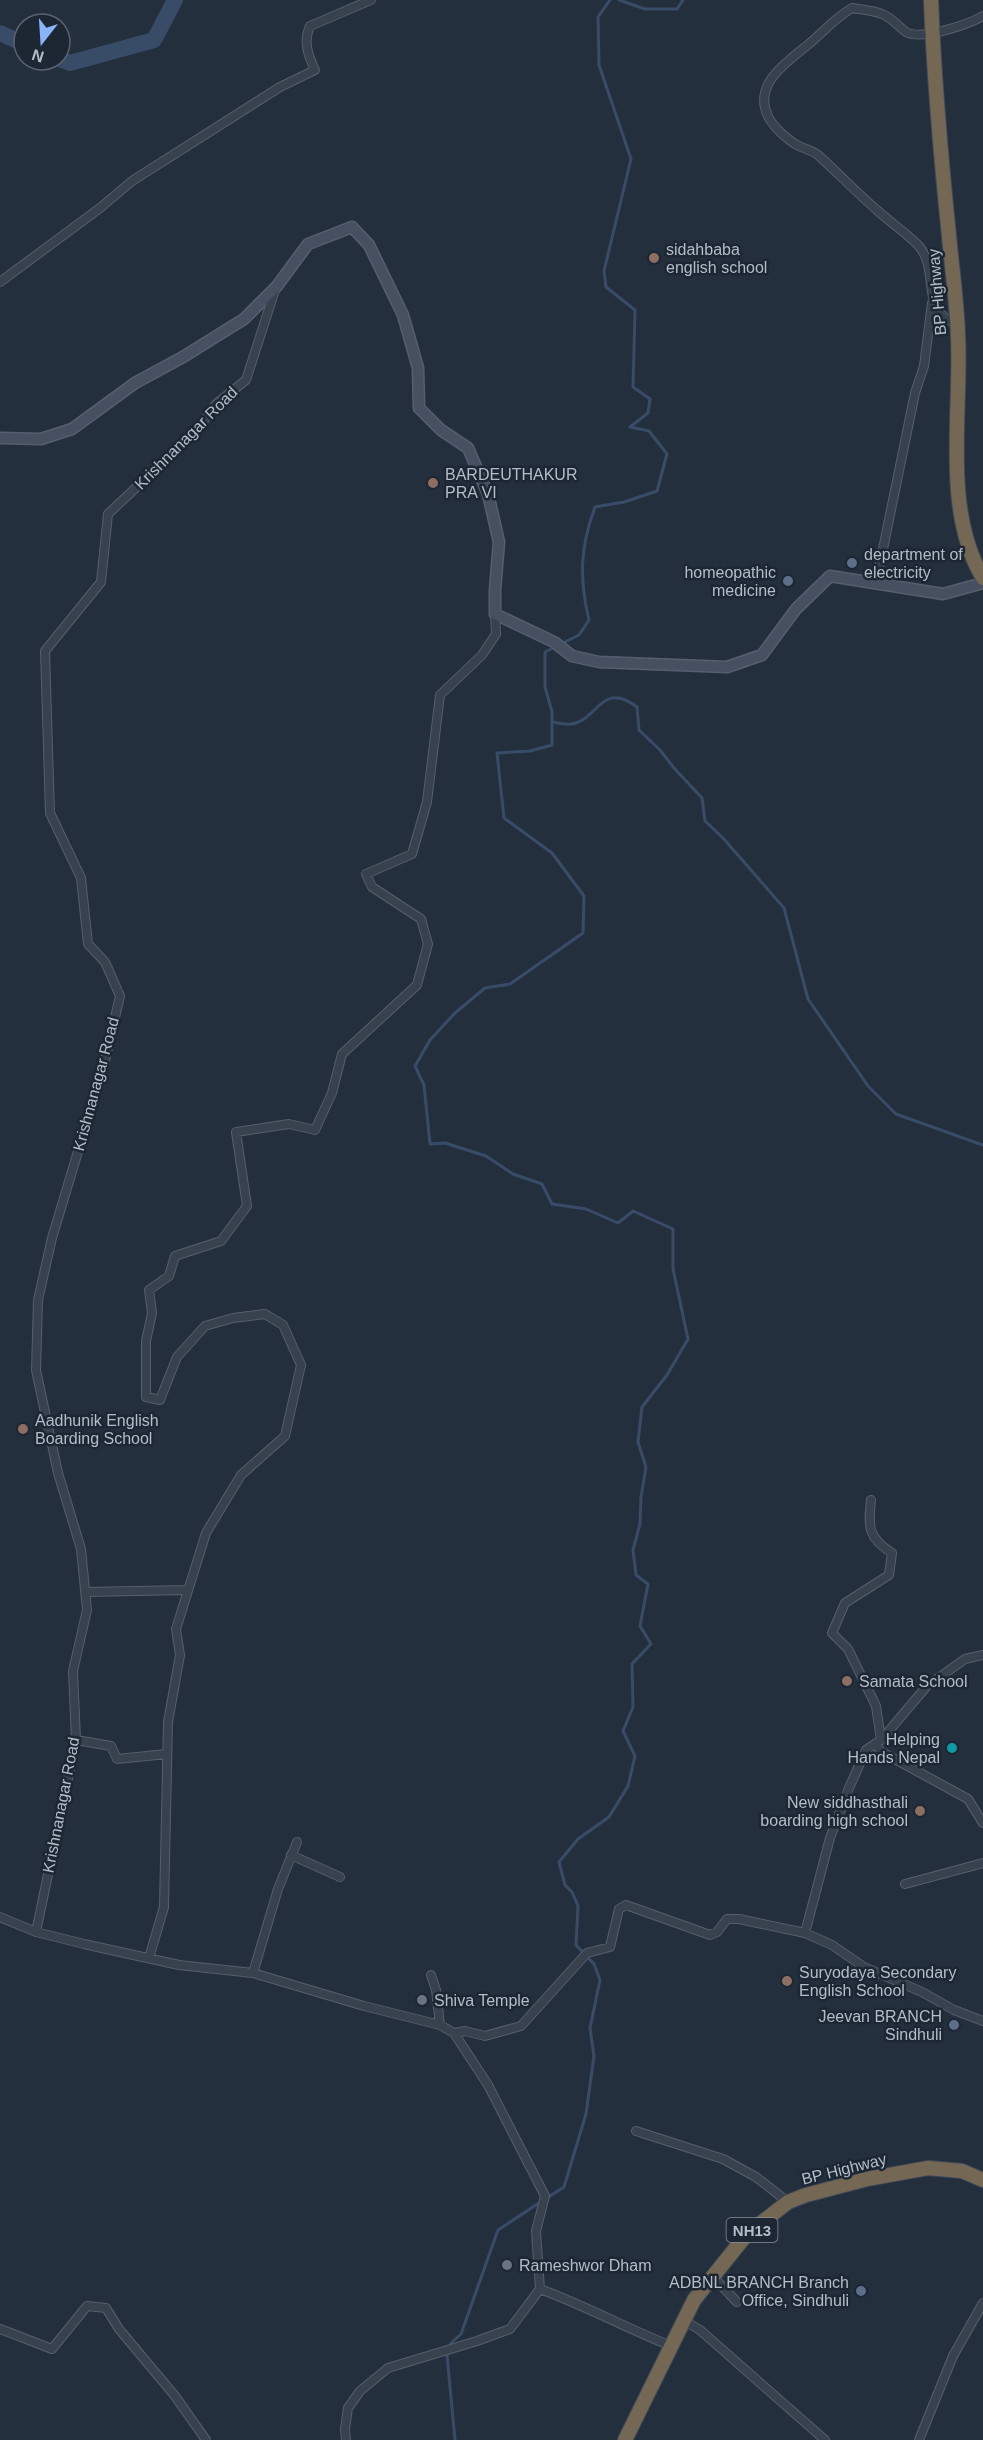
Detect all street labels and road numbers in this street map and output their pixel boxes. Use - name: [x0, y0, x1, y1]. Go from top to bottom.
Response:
- street label: BP Highway: [925, 248, 949, 336]
- street label: Krishnanagar Road: [131, 383, 241, 493]
- street label: Krishnanagar Road: [70, 1015, 122, 1153]
- street label: Krishnanagar Road: [40, 1736, 82, 1874]
- street label: BP Highway: [800, 2150, 888, 2188]
- road number: NH13: [726, 2218, 777, 2242]

